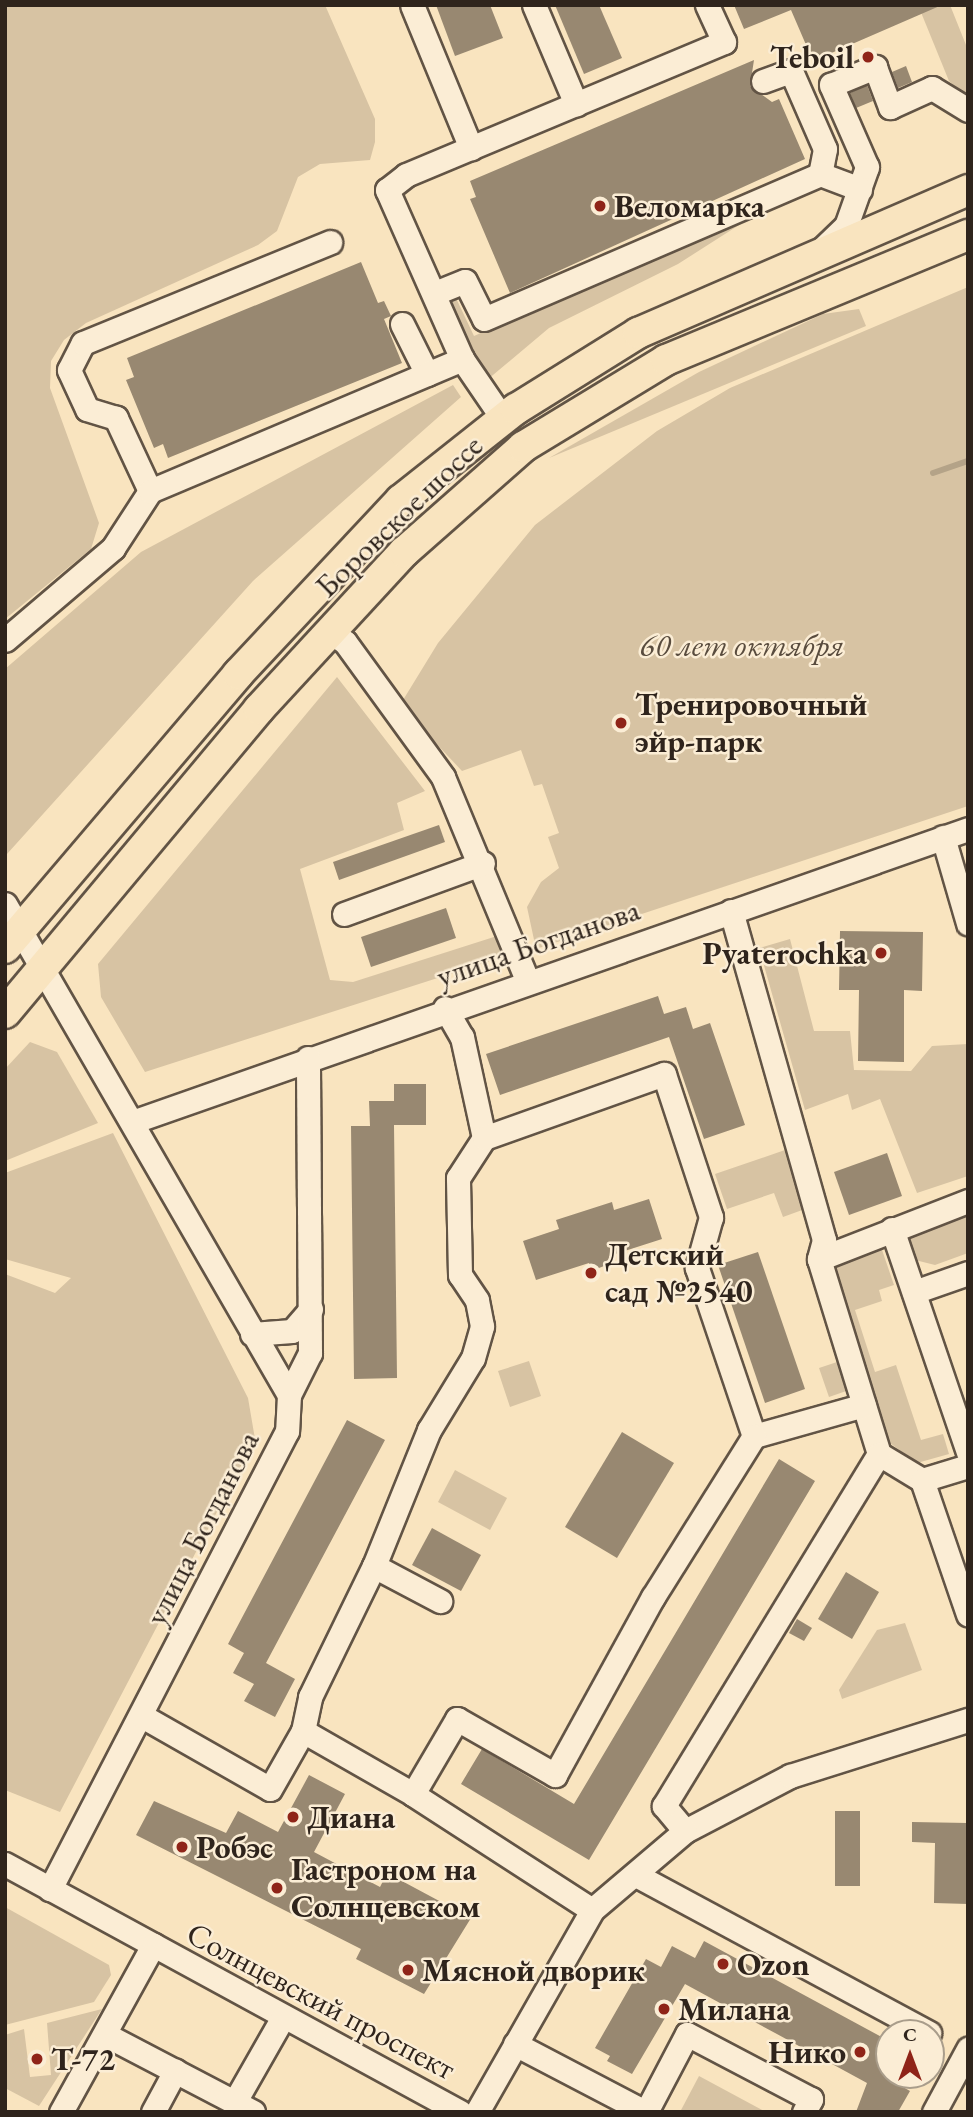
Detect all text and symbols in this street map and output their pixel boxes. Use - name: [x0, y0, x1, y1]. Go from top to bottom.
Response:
- place label: Teboil: [770, 38, 854, 76]
- marker: Teboil: [860, 49, 876, 65]
- place label: Веломарка: [614, 187, 765, 225]
- marker: Веломарка: [592, 198, 608, 214]
- street label: Боровское шоссе: [307, 427, 491, 605]
- park label: 60 лет октября: [640, 626, 844, 664]
- place label: Тренировочный эйр-парк: [635, 686, 867, 761]
- marker: Тренировочный эйр-парк: [613, 715, 629, 731]
- street label: улица Богданова: [431, 890, 645, 996]
- place label: Pyaterochka: [702, 934, 867, 972]
- marker: Pyaterochka: [873, 945, 889, 961]
- place label: Детский сад №2540: [605, 1236, 753, 1311]
- marker: Детский сад №2540: [583, 1265, 599, 1281]
- street label: улица Богданова: [137, 1425, 267, 1631]
- place label: Диана: [307, 1798, 395, 1836]
- marker: Диана: [285, 1809, 301, 1825]
- place label: Робэс: [196, 1828, 273, 1866]
- marker: Робэс: [174, 1839, 190, 1855]
- place label: Гастроном на Солнцевском: [291, 1851, 480, 1926]
- marker: Гастроном на Солнцевском: [269, 1880, 285, 1896]
- street label: Солнцевский проспект: [180, 1914, 462, 2088]
- place label: Ozon: [737, 1945, 810, 1983]
- place label: Мясной дворик: [422, 1951, 645, 1989]
- marker: Ozon: [715, 1956, 731, 1972]
- marker: Мясной дворик: [400, 1962, 416, 1978]
- place label: Милана: [678, 1990, 790, 2028]
- marker: Милана: [656, 2001, 672, 2017]
- north arrow: [875, 2019, 945, 2089]
- text: С: [903, 2022, 917, 2047]
- place label: Нико: [768, 2033, 846, 2071]
- place label: Т-72: [51, 2040, 115, 2078]
- marker: Нико: [852, 2044, 868, 2060]
- marker: Т-72: [29, 2051, 45, 2067]

